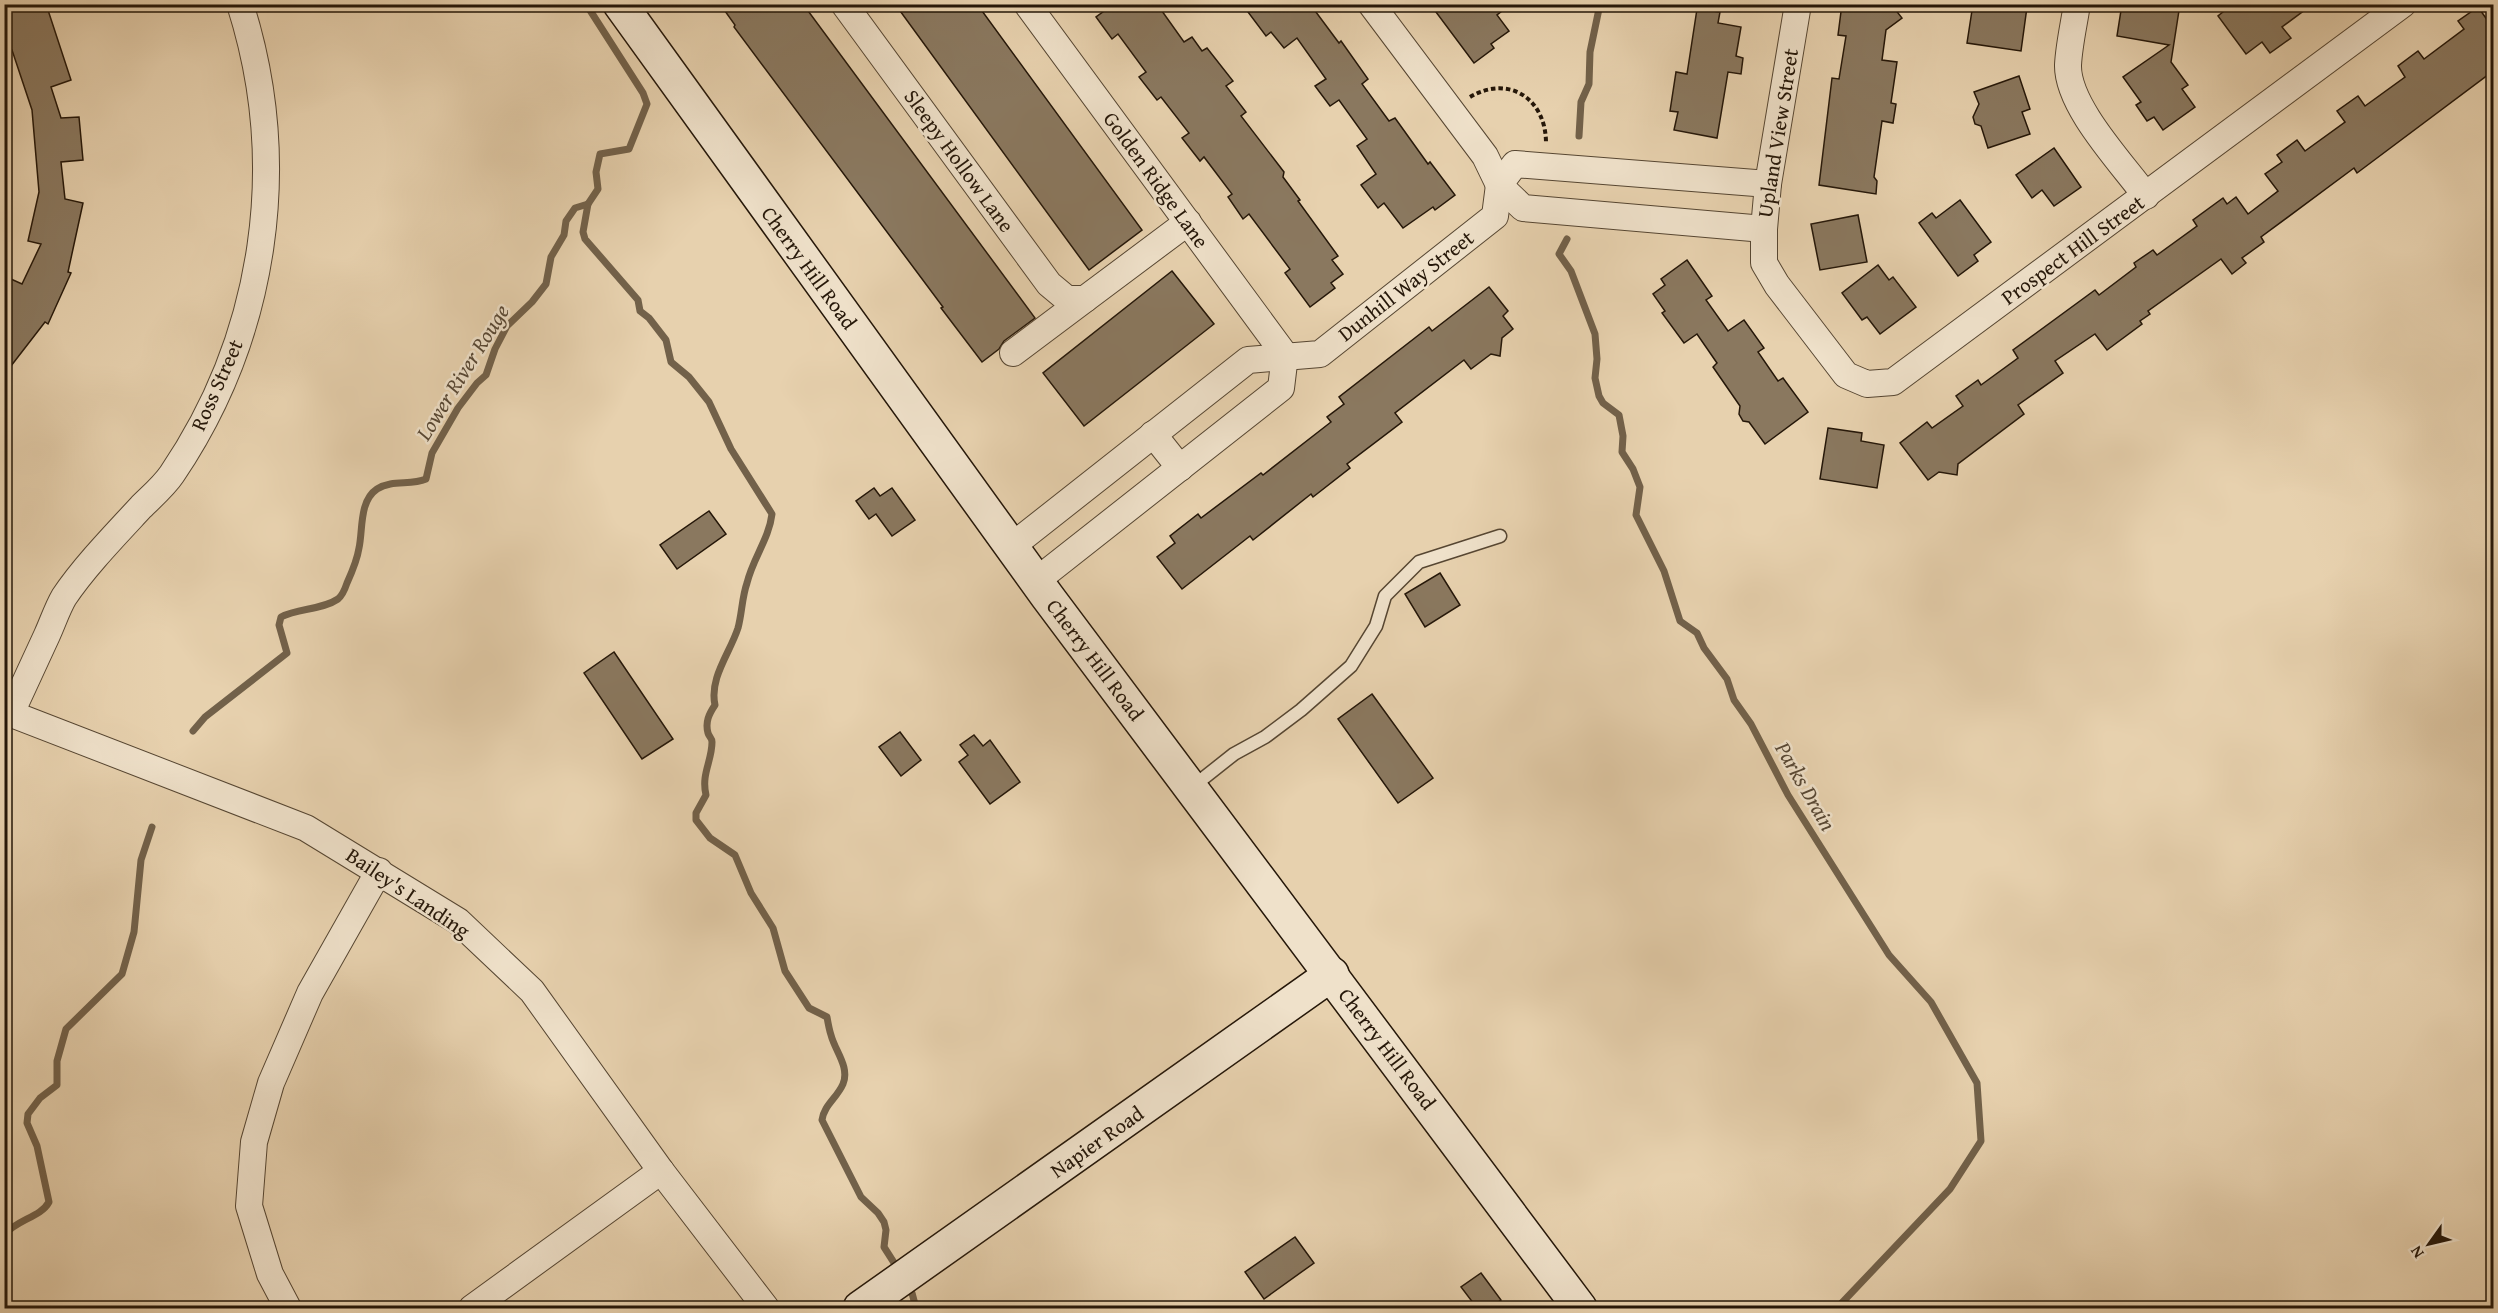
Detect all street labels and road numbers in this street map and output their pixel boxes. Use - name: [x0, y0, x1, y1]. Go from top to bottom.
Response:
- street label: Upland View Street: [1749, 46, 1806, 220]
- street label: Sleepy Hollow Lane: [897, 83, 1022, 239]
- street label: Golden Ridge Lane: [1096, 105, 1217, 255]
- street label: Prospect Hill Street: [1995, 187, 2151, 312]
- street label: Cherry Hill Road: [754, 200, 865, 336]
- street label: Dunhill Way Street: [1331, 222, 1481, 349]
- street label: Ross Street: [183, 334, 251, 436]
- street label: Cherry Hill Road: [1039, 592, 1152, 728]
- street label: Bailey's Landing: [340, 840, 477, 946]
- street label: Cherry Hill Road: [1331, 981, 1444, 1117]
- street label: Napier Road: [1044, 1097, 1150, 1185]

